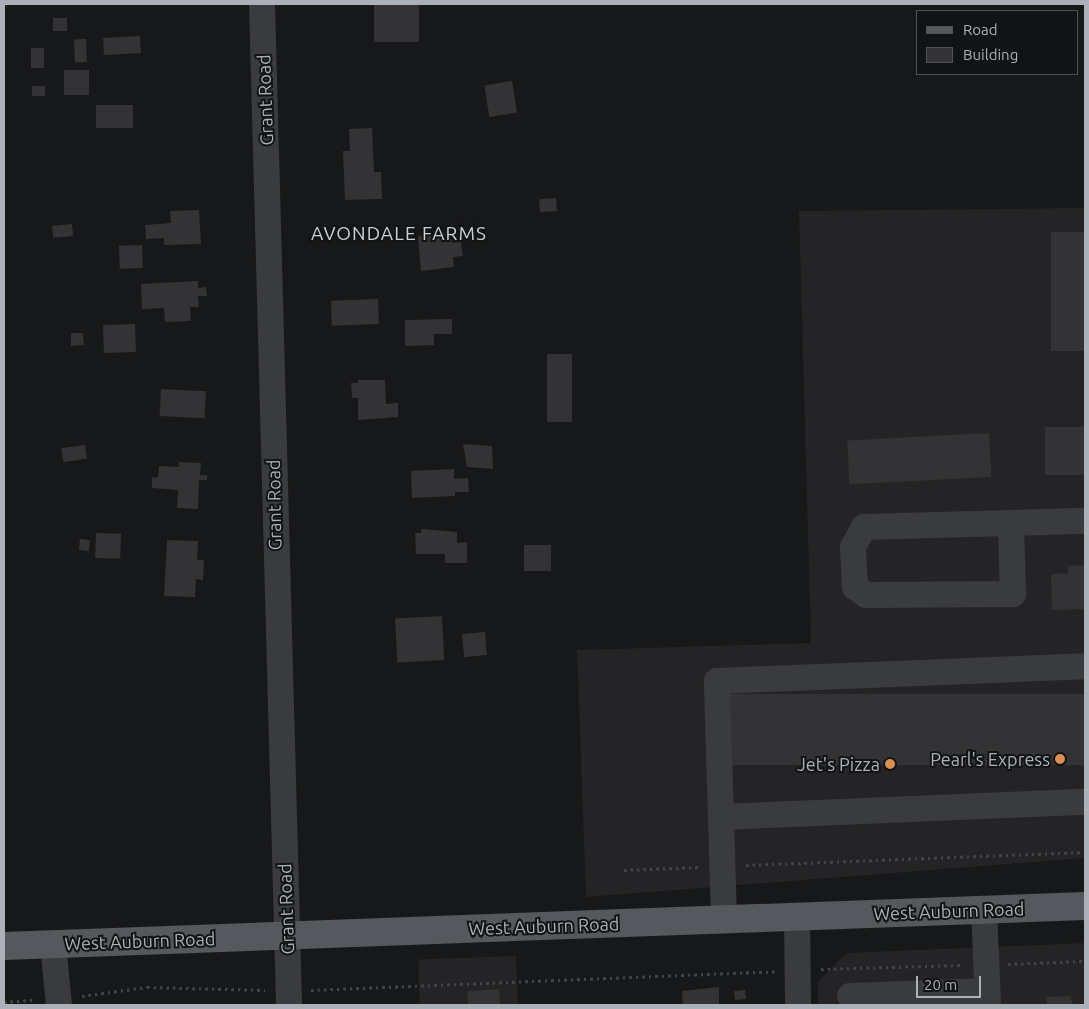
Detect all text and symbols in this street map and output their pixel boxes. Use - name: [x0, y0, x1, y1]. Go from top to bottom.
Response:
- legend: [916, 10, 1079, 75]
- text: Road: [963, 21, 998, 38]
- text: Building: [963, 46, 1018, 63]
- street label: Grant Road: [253, 54, 277, 146]
- district label: AVONDALE FARMS: [309, 223, 489, 245]
- street label: Grant Road: [262, 459, 286, 551]
- place label: Pearl's Express: [930, 748, 1050, 770]
- place label: Jet's Pizza: [797, 753, 880, 775]
- marker: Pearl's Express: [1054, 753, 1066, 765]
- marker: Jet's Pizza: [884, 758, 896, 770]
- street label: Grant Road: [274, 863, 298, 955]
- street label: West Auburn Road: [873, 898, 1025, 924]
- street label: West Auburn Road: [468, 913, 620, 939]
- street label: West Auburn Road: [64, 928, 216, 954]
- scale bar: [919, 966, 984, 998]
- text: 20 m: [924, 976, 957, 993]

